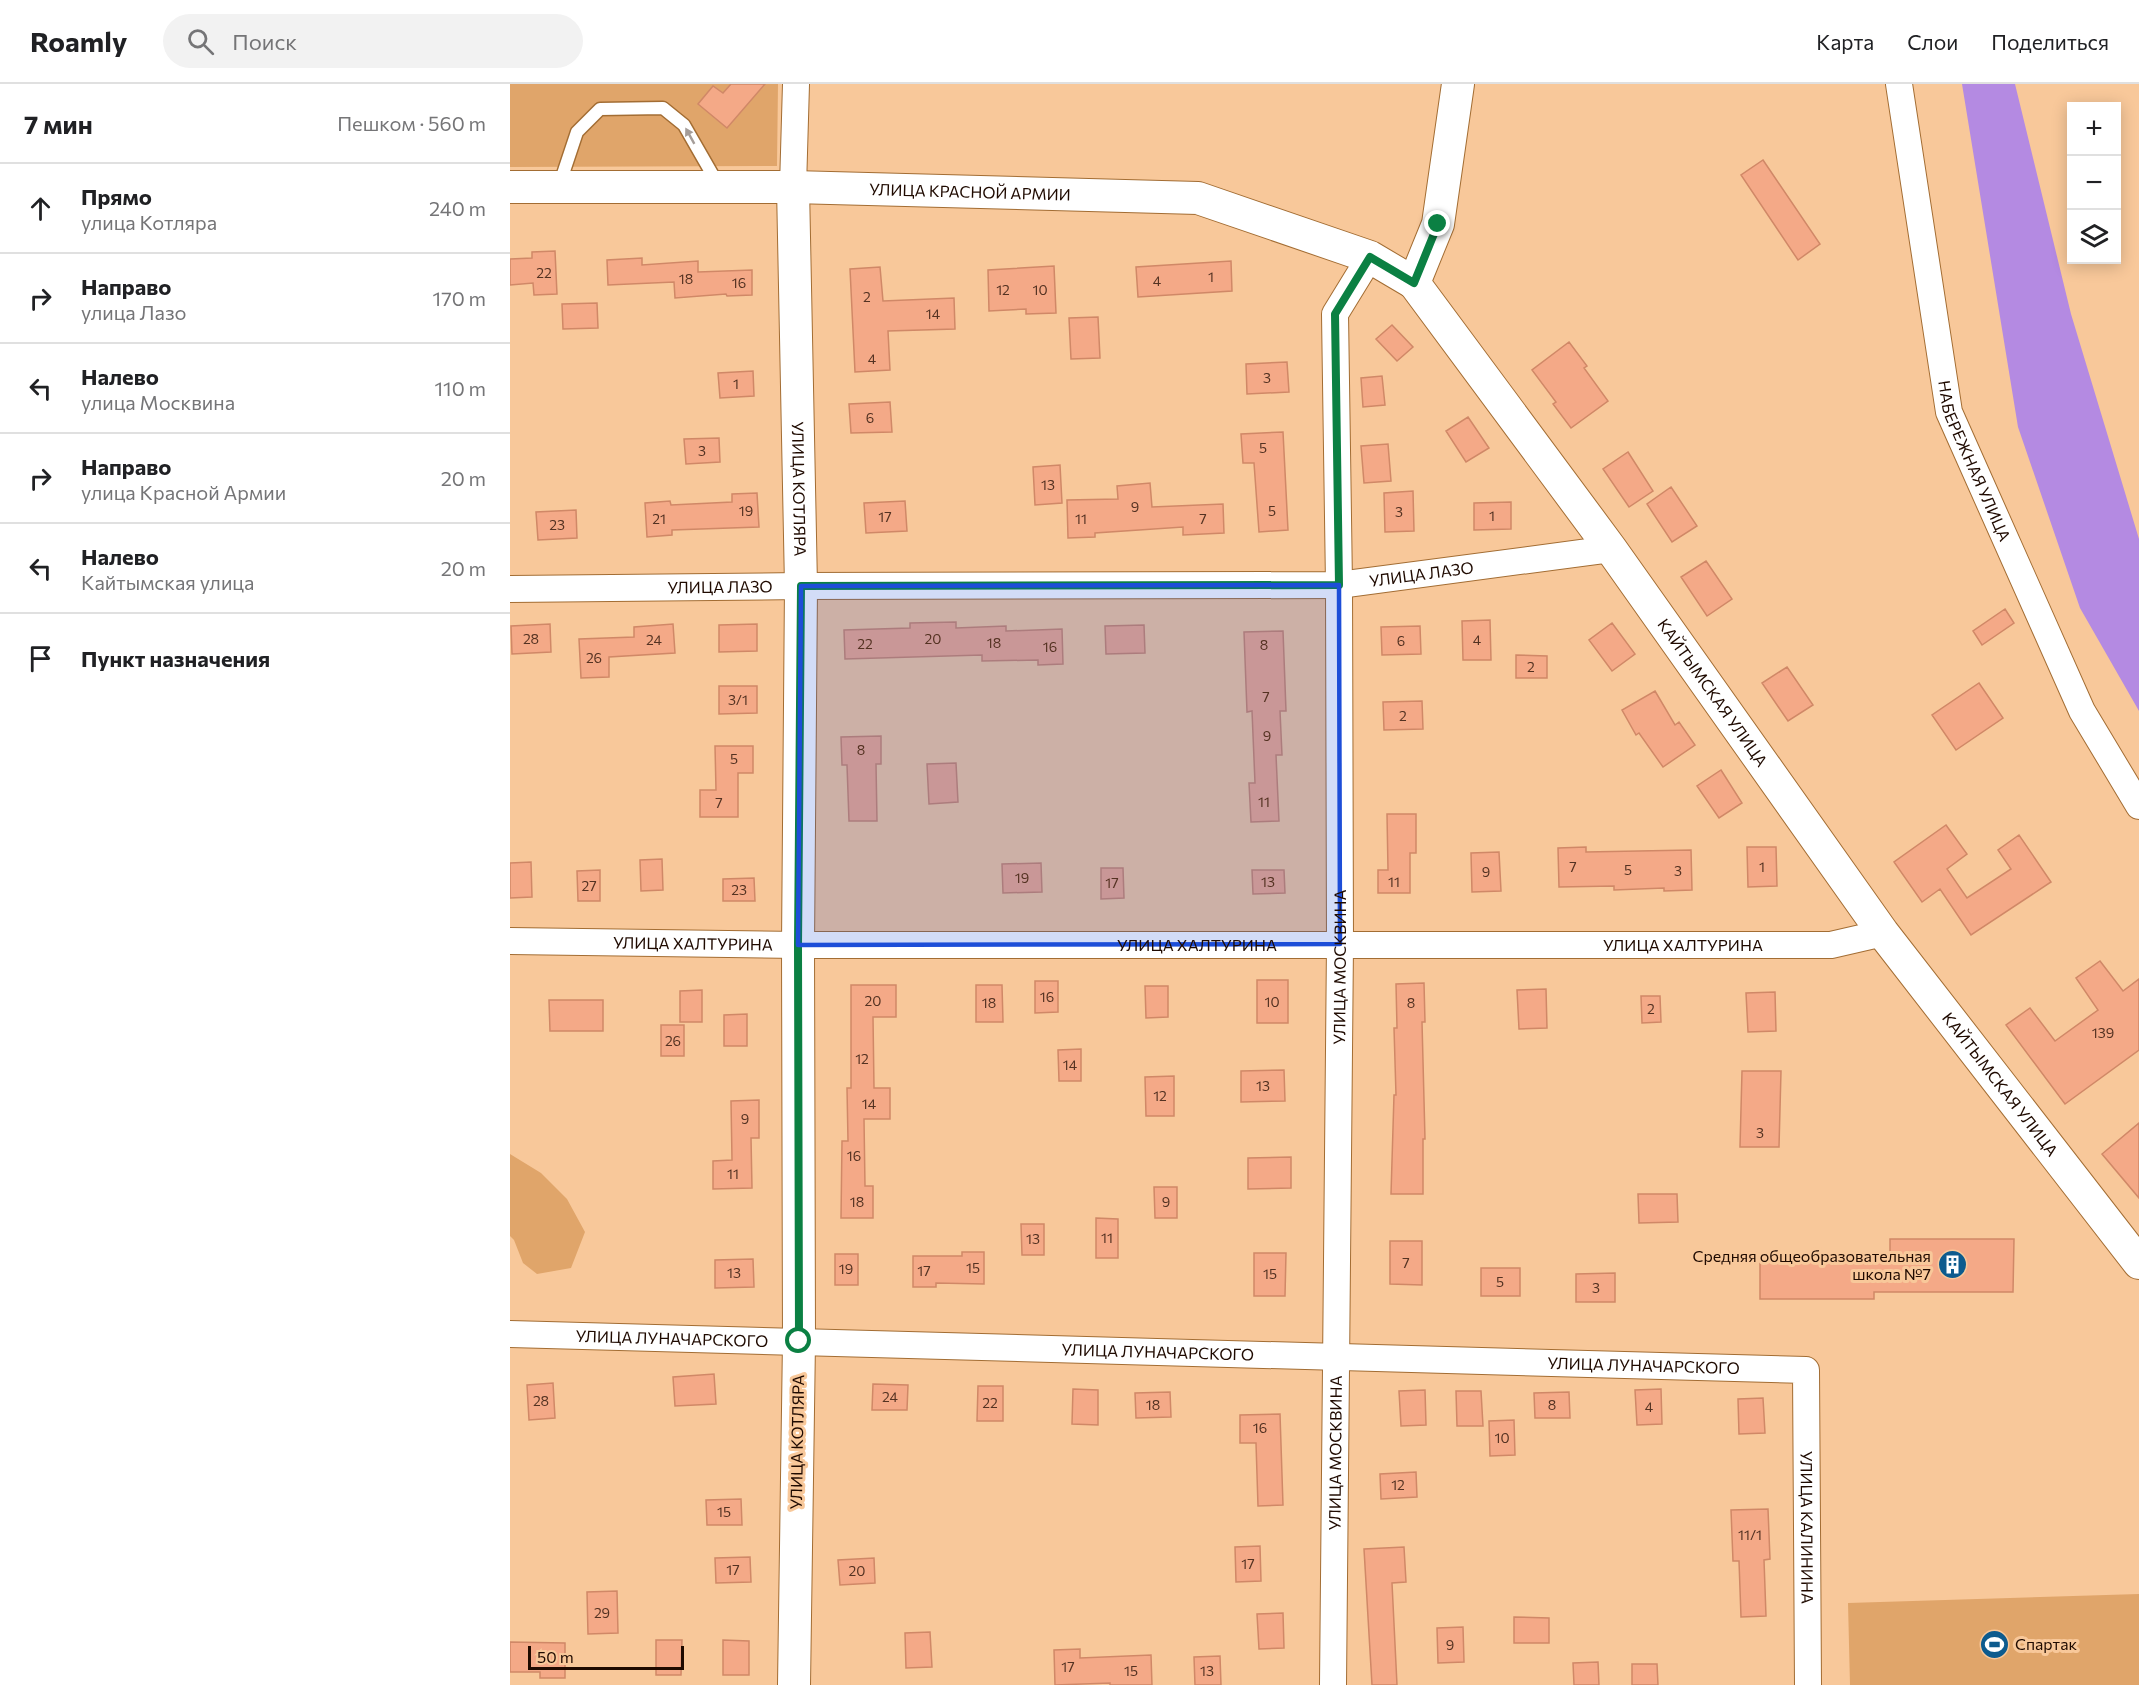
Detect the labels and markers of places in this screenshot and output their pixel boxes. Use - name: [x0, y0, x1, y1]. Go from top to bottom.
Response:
- place label: Средняя общеобразовательная школа №7: [1693, 1246, 1931, 1283]
- building icon: Средняя общеобразовательная школа №7: [1936, 1249, 1968, 1281]
- sports icon: Спартак: [1978, 1628, 2010, 1660]
- place label: Спартак: [2015, 1634, 2077, 1653]

